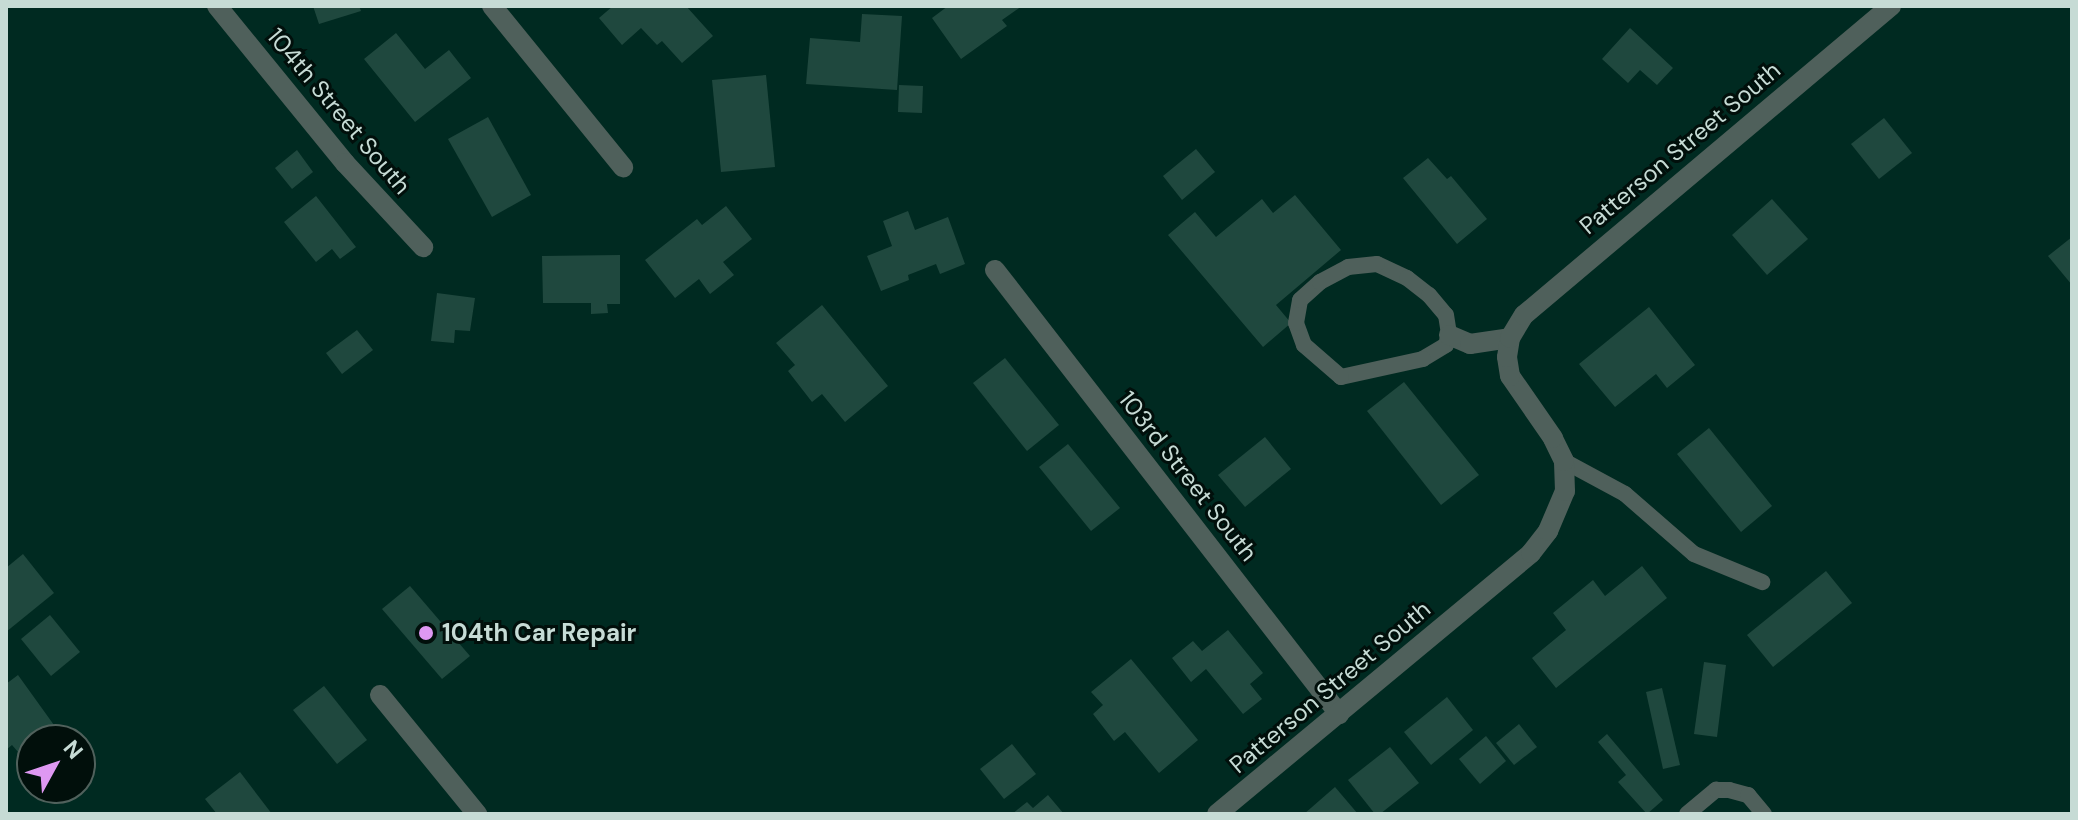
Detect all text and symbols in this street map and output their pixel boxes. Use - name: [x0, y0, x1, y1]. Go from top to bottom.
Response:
- street label: 104th Street South: [261, 22, 417, 200]
- street label: Patterson Street South: [1574, 56, 1786, 240]
- street label: 103rd Street South: [1113, 385, 1263, 567]
- street label: Patterson Street South: [1224, 595, 1436, 779]
- place label: 104th Car Repair: [442, 619, 636, 647]
- marker: 104th Car Repair: [417, 624, 435, 642]
- north arrow: [16, 724, 96, 804]
- text: N: [57, 734, 89, 765]

